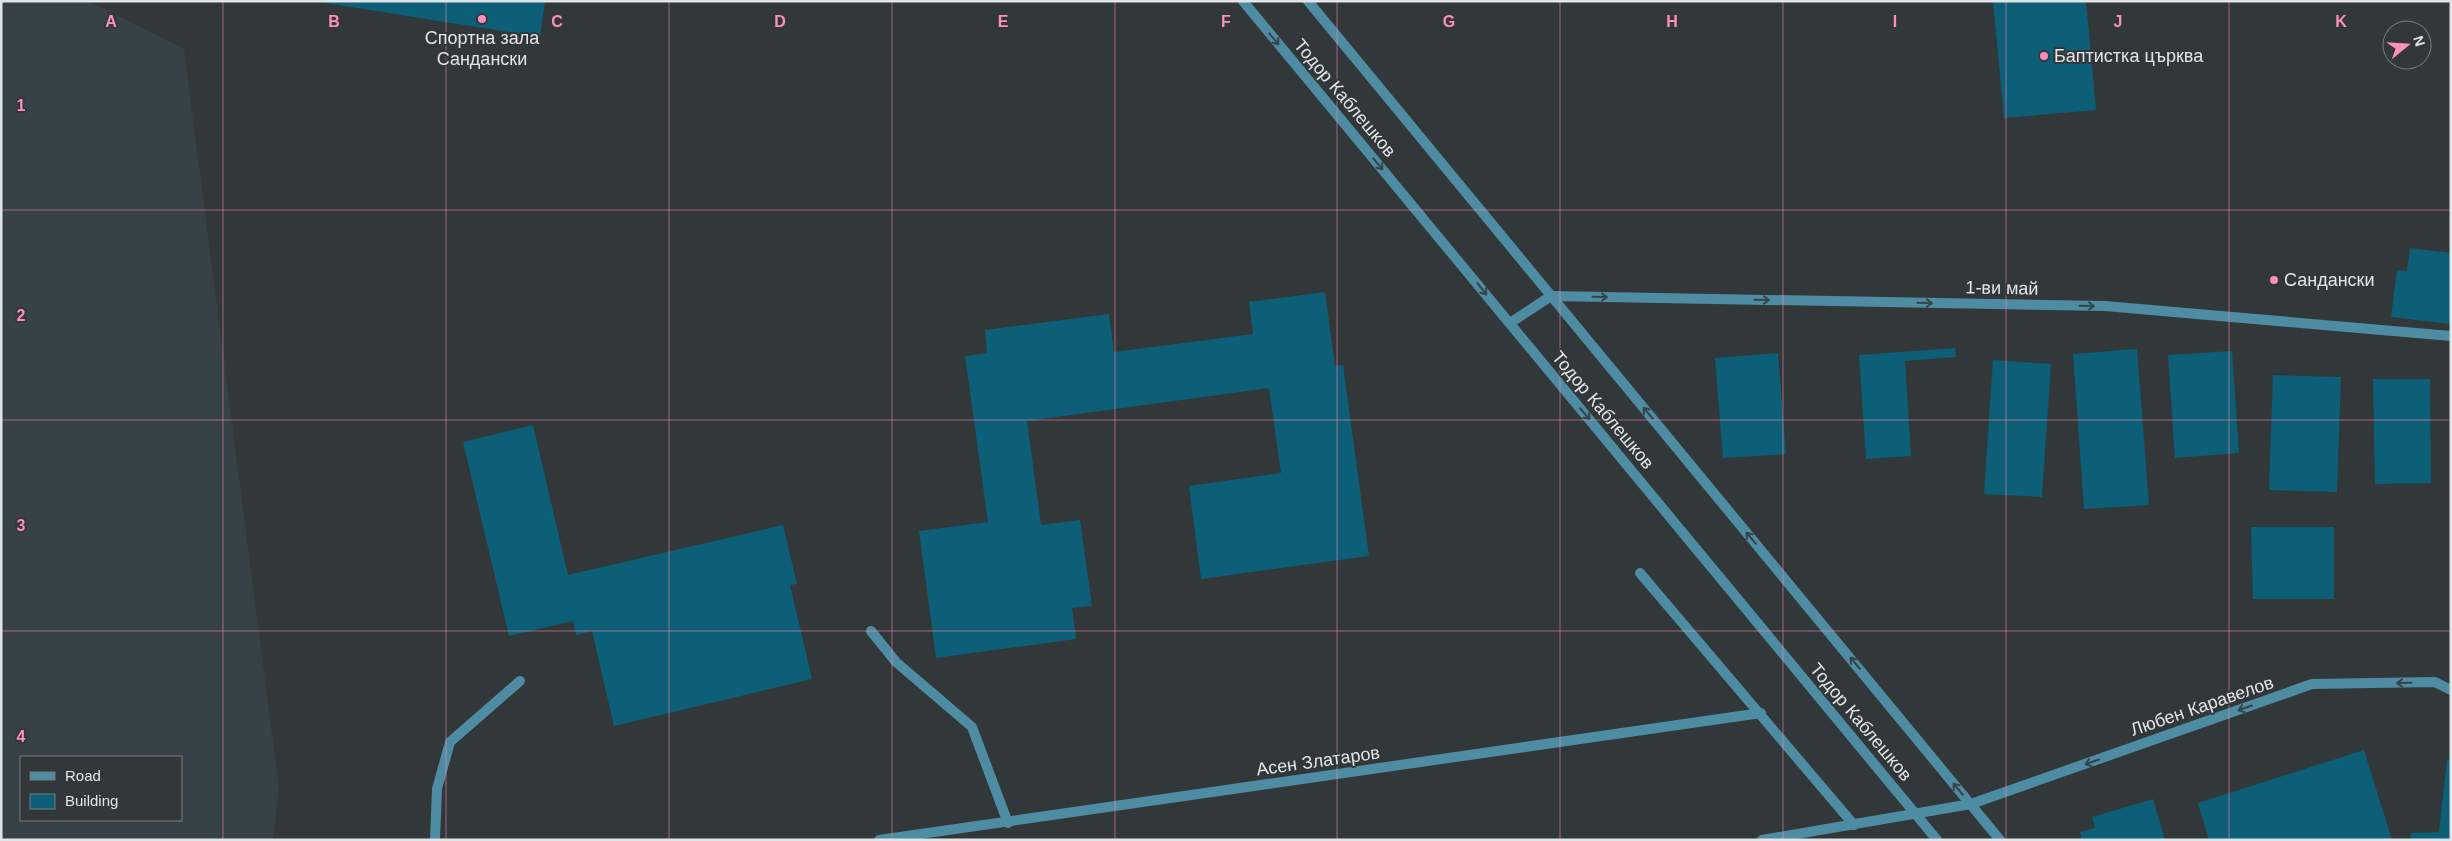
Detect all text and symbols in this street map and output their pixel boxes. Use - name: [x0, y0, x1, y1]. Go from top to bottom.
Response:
- text: A: [105, 13, 117, 30]
- text: B: [328, 13, 340, 30]
- marker: Спортна зала Сандански: [476, 13, 488, 25]
- text: C: [551, 13, 563, 30]
- text: D: [774, 13, 786, 30]
- text: E: [998, 13, 1009, 30]
- text: F: [1221, 13, 1231, 30]
- text: G: [1443, 13, 1455, 30]
- text: H: [1666, 13, 1678, 30]
- text: I: [1893, 13, 1897, 30]
- text: J: [2114, 13, 2122, 30]
- text: K: [2335, 13, 2347, 30]
- north arrow: [2382, 20, 2432, 70]
- place label: Спортна зала Сандански: [425, 28, 540, 69]
- one-way arrow: [1269, 32, 1280, 45]
- text: N: [2410, 34, 2429, 48]
- street label: Тодор Каблешков: [1290, 35, 1400, 161]
- place label: Баптистка църква: [2054, 46, 2204, 66]
- marker: Баптистка църква: [2038, 50, 2050, 62]
- text: 1: [17, 97, 26, 114]
- one-way arrow: [1373, 157, 1384, 170]
- place label: Сандански: [2284, 270, 2375, 290]
- marker: Сандански: [2268, 274, 2280, 286]
- street label: 1-ви май: [1965, 277, 2039, 299]
- one-way arrow: [1477, 282, 1488, 295]
- one-way arrow: [1592, 292, 1608, 302]
- one-way arrow: [1754, 295, 1770, 305]
- one-way arrow: [1916, 298, 1933, 308]
- one-way arrow: [2079, 301, 2095, 311]
- text: 2: [17, 307, 26, 324]
- street label: Тодор Каблешков: [1548, 347, 1658, 473]
- one-way arrow: [1642, 407, 1653, 420]
- one-way arrow: [1579, 408, 1591, 421]
- text: 3: [17, 517, 26, 534]
- one-way arrow: [1746, 532, 1757, 545]
- one-way arrow: [1849, 657, 1860, 670]
- street label: Тодор Каблешков: [1806, 659, 1916, 785]
- street label: Любен Каравелов: [2128, 672, 2276, 740]
- one-way arrow: [2396, 678, 2412, 688]
- one-way arrow: [2238, 704, 2254, 713]
- text: 4: [17, 728, 26, 745]
- street label: Асен Златаров: [1255, 742, 1381, 780]
- legend: [20, 756, 182, 821]
- one-way arrow: [2085, 758, 2100, 767]
- text: Road: [65, 767, 101, 784]
- one-way arrow: [1953, 782, 1964, 795]
- text: Building: [65, 792, 118, 809]

